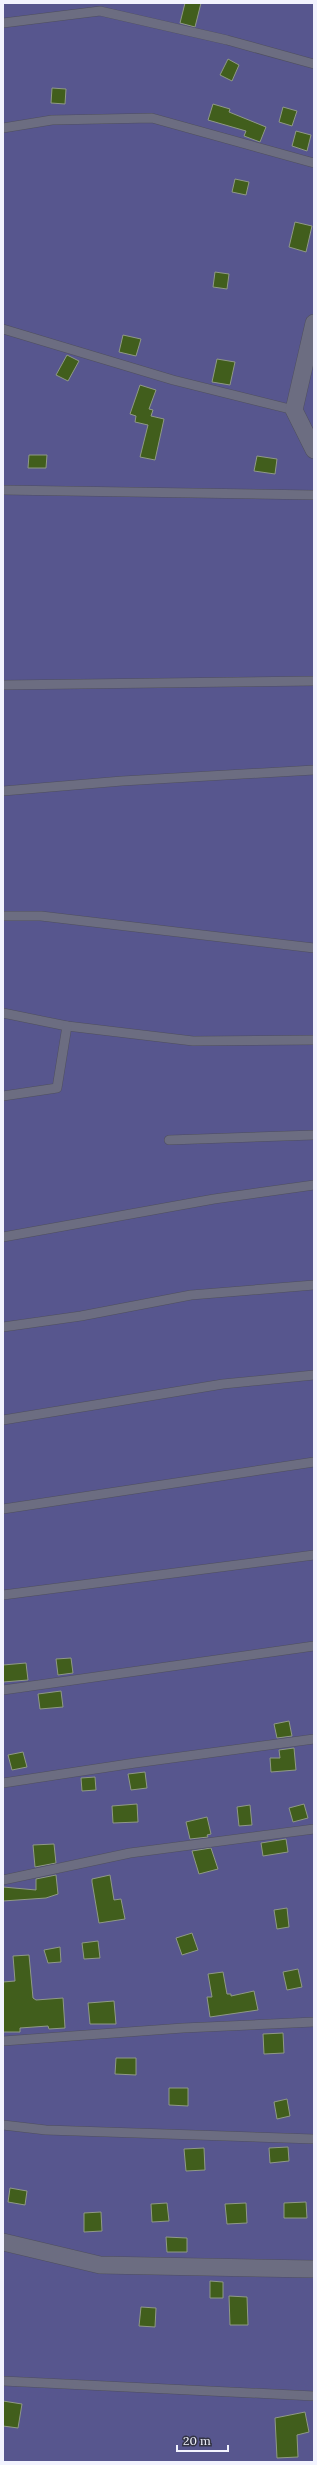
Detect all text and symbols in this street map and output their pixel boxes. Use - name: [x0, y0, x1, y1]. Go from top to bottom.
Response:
- scale bar: [177, 2427, 228, 2453]
- text: 20 m: [183, 2433, 211, 2448]

